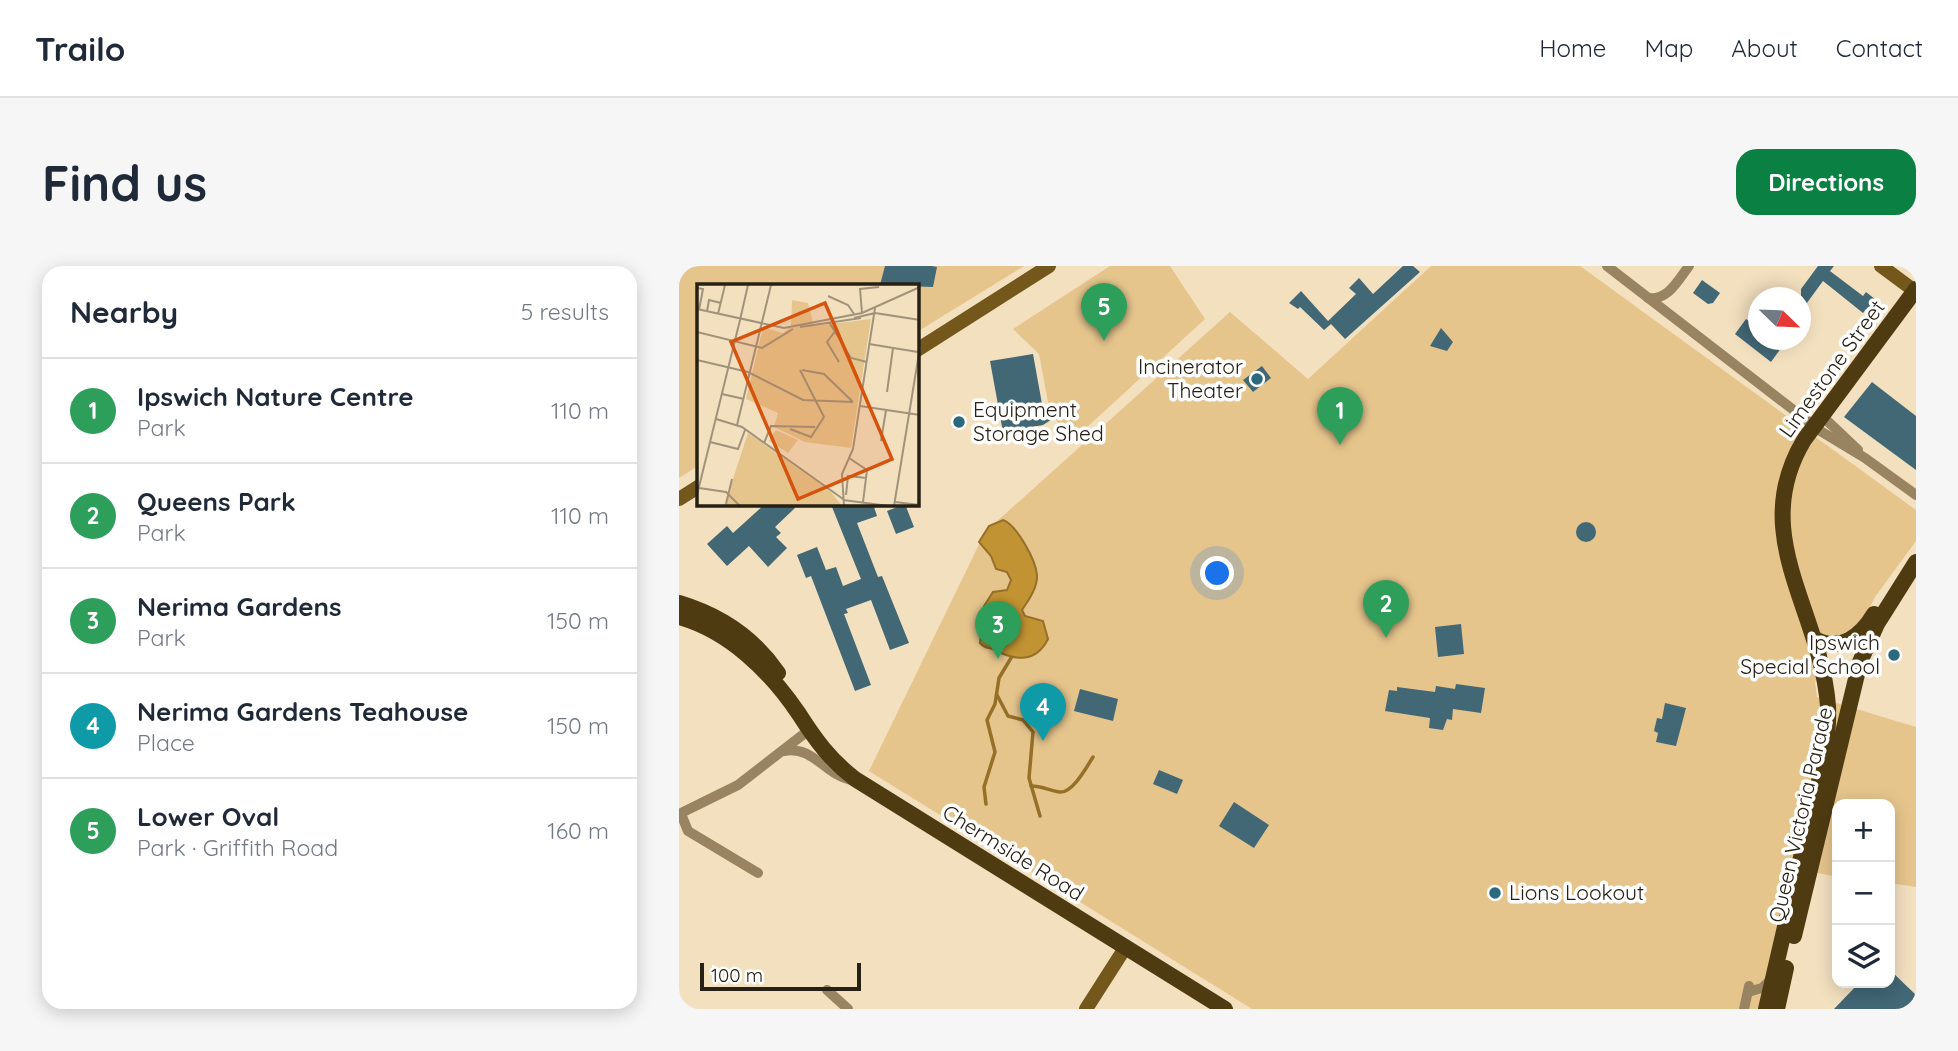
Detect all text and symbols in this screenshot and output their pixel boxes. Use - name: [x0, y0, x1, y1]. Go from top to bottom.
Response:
- text: Trailo: [35, 28, 125, 69]
- text: Home: [1539, 33, 1606, 63]
- text: Map: [1644, 33, 1693, 63]
- text: About: [1731, 33, 1798, 63]
- text: Contact: [1836, 33, 1923, 63]
- button: Directions: [1736, 149, 1916, 215]
- text: Find us: [42, 152, 207, 213]
- pin: 5: [1081, 283, 1127, 341]
- inset map: [697, 284, 919, 506]
- north arrow: [1748, 287, 1811, 350]
- text: Nearby: [70, 293, 178, 331]
- street label: Limestone Street: [1773, 295, 1890, 442]
- text: 5 results: [521, 297, 609, 326]
- place label: Incinerator Theater: [1138, 353, 1243, 403]
- marker: Incinerator Theater: [1249, 371, 1265, 387]
- text: Ipswich Nature Centre: [137, 380, 414, 413]
- pin: 1: [1317, 387, 1363, 445]
- text: 1: [89, 396, 97, 425]
- text: 110 m: [551, 396, 609, 425]
- place label: Equipment Storage Shed: [973, 396, 1104, 446]
- text: Park: [137, 413, 186, 442]
- marker: Equipment Storage Shed: [951, 414, 967, 430]
- text: Queens Park: [137, 485, 296, 518]
- text: 2: [86, 501, 100, 530]
- text: 110 m: [551, 501, 609, 530]
- text: Park: [137, 518, 186, 547]
- your location: [1200, 556, 1234, 590]
- pin: 2: [1363, 580, 1409, 638]
- text: Nerima Gardens: [137, 590, 342, 623]
- pin: 3: [975, 601, 1021, 659]
- text: 3: [87, 606, 99, 635]
- text: 150 m: [547, 606, 609, 635]
- text: Park: [137, 623, 186, 652]
- place label: Ipswich Special School: [1740, 629, 1880, 679]
- marker: Ipswich Special School: [1886, 647, 1902, 663]
- pin: 4: [1020, 683, 1066, 741]
- text: Nerima Gardens Teahouse: [137, 695, 468, 728]
- street label: Queen Victoria Parade: [1763, 705, 1837, 925]
- text: 4: [86, 711, 100, 740]
- text: 150 m: [547, 711, 609, 740]
- text: Place: [137, 728, 195, 757]
- street label: Chermside Road: [938, 798, 1089, 906]
- map controls: [1832, 799, 1895, 988]
- button: +: [1832, 799, 1895, 862]
- text: Lower Oval: [137, 800, 279, 833]
- text: 5: [86, 816, 100, 845]
- text: 160 m: [547, 816, 609, 845]
- text: Park · Griffith Road: [137, 833, 338, 862]
- button: −: [1832, 862, 1895, 925]
- place label: Lions Lookout: [1509, 879, 1644, 905]
- marker: Lions Lookout: [1487, 885, 1503, 901]
- button: layers: [1832, 925, 1895, 988]
- scale bar: [700, 960, 861, 992]
- text: 100 m: [711, 963, 763, 987]

